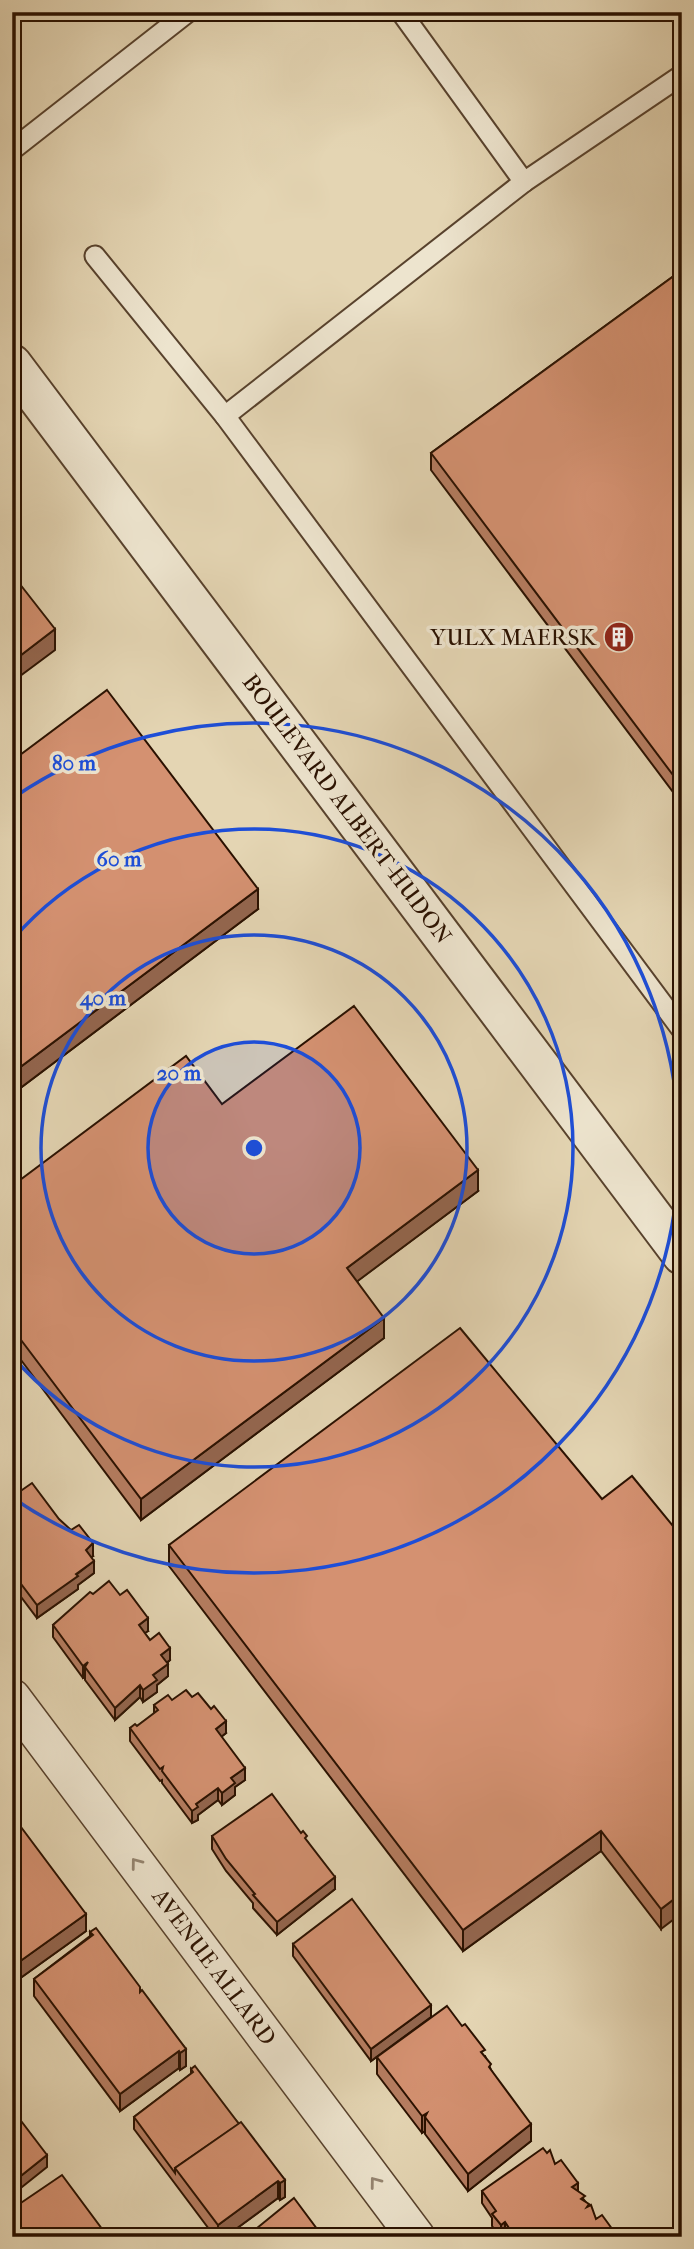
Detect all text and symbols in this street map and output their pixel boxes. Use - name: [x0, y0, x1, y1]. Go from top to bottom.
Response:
- building icon: YULX MAERSK: [602, 620, 636, 654]
- place label: YULX MAERSK: [429, 624, 597, 651]
- street label: BOULEVARD ALBERT-HUDON: [237, 669, 457, 949]
- text: 80 m: [52, 751, 97, 775]
- text: 60 m: [97, 847, 142, 871]
- text: 40 m: [79, 986, 127, 1011]
- text: 20 m: [157, 1061, 202, 1085]
- centre of rings: [242, 1136, 266, 1160]
- one-way arrow: [131, 1858, 144, 1870]
- street label: AVENUE ALLARD: [146, 1883, 282, 2051]
- one-way arrow: [371, 2177, 383, 2190]

